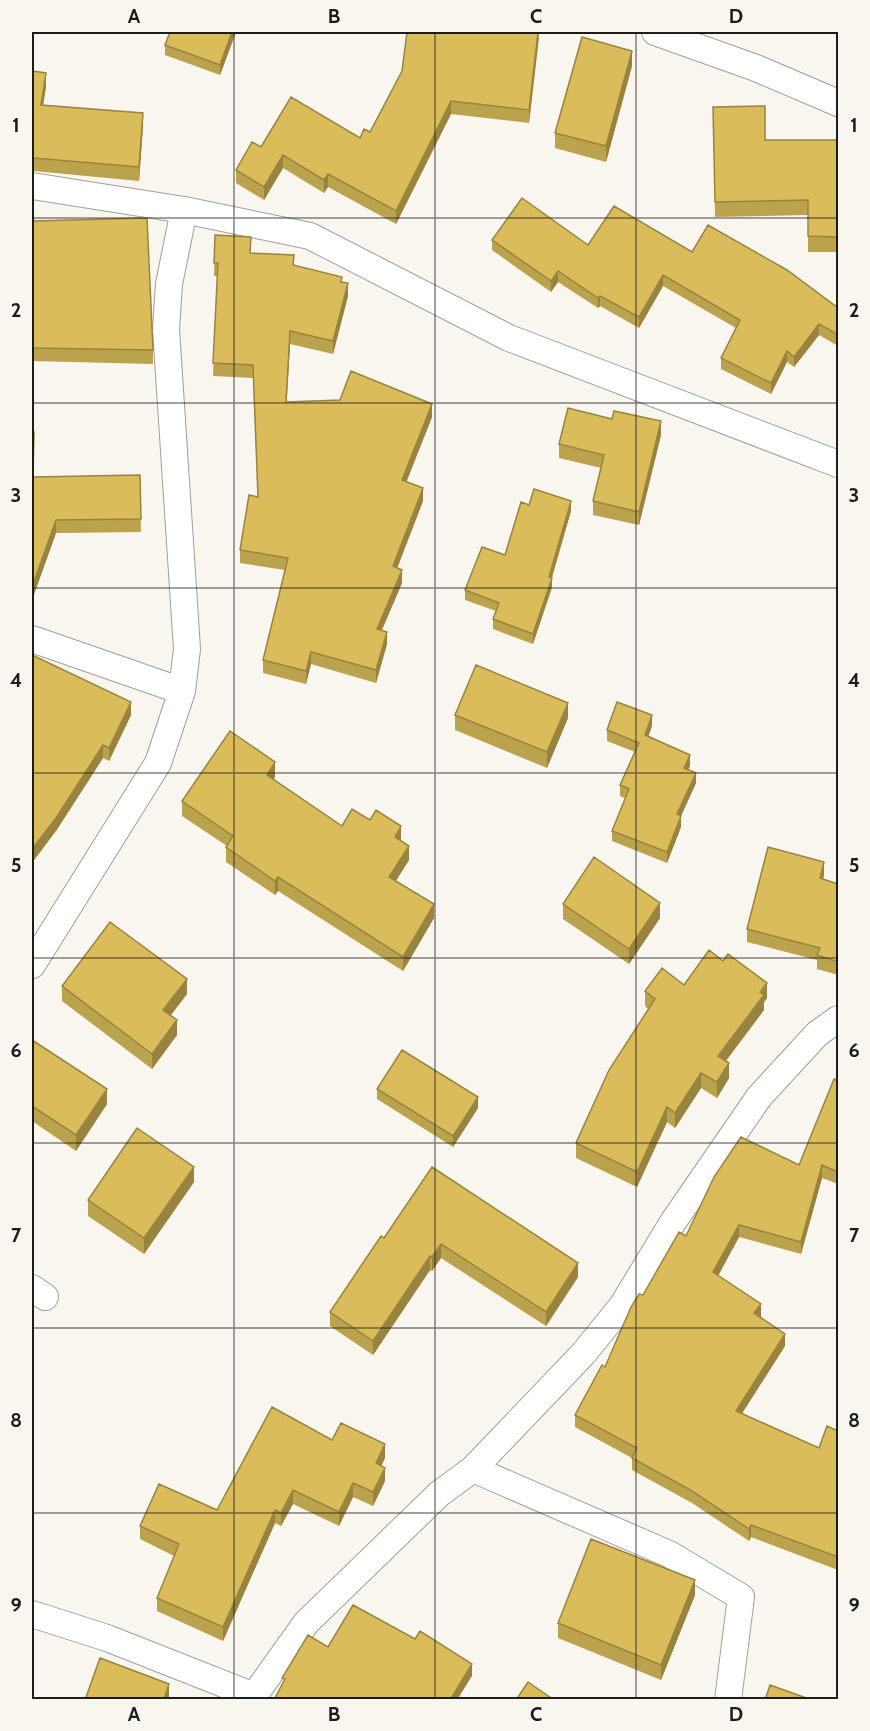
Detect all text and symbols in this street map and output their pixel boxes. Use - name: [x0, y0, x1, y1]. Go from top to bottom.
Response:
- text: A: [128, 4, 141, 28]
- text: B: [328, 4, 340, 28]
- text: C: [530, 4, 542, 28]
- text: D: [729, 4, 743, 28]
- text: 1: [12, 113, 20, 137]
- text: 1: [850, 113, 858, 137]
- text: 2: [11, 298, 21, 322]
- text: 2: [849, 298, 859, 322]
- text: 3: [11, 483, 21, 507]
- text: 3: [849, 483, 859, 507]
- text: 4: [10, 668, 22, 692]
- text: 4: [848, 668, 860, 692]
- text: 5: [11, 853, 21, 877]
- text: 5: [849, 853, 859, 877]
- text: 6: [10, 1038, 22, 1062]
- text: 6: [848, 1038, 860, 1062]
- text: 7: [11, 1223, 22, 1247]
- text: 7: [849, 1223, 860, 1247]
- text: 8: [10, 1408, 22, 1432]
- text: 8: [848, 1408, 860, 1432]
- text: 9: [10, 1593, 22, 1617]
- text: 9: [848, 1593, 860, 1617]
- text: A: [128, 1702, 141, 1726]
- text: B: [328, 1702, 340, 1726]
- text: C: [530, 1702, 542, 1726]
- text: D: [729, 1702, 743, 1726]

